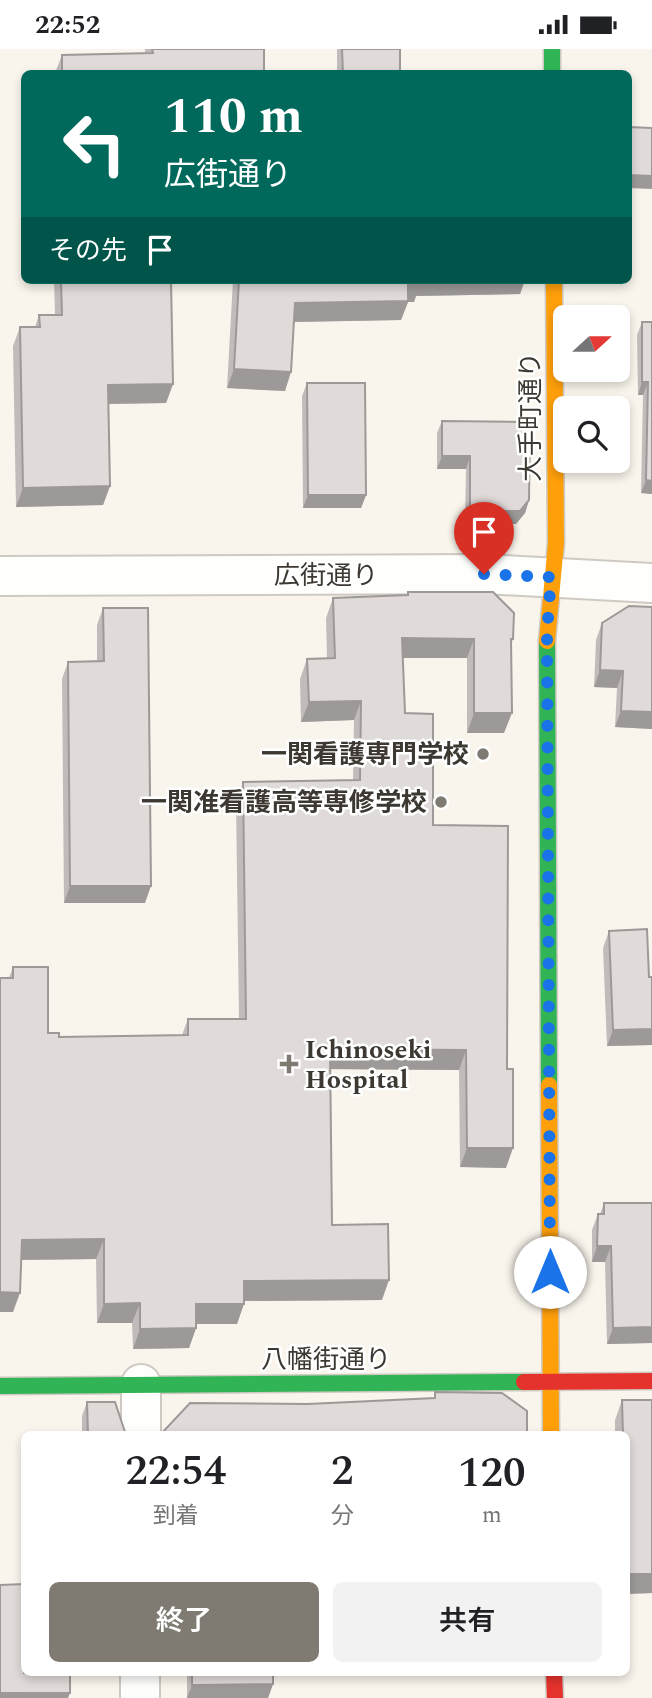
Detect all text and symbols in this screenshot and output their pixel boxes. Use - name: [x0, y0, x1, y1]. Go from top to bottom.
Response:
- text: 22:52: [35, 5, 100, 45]
- text: 110 m: [164, 80, 303, 155]
- icon: left: [49, 98, 140, 189]
- text: 広街通り: [164, 151, 292, 200]
- text: その先: [49, 231, 127, 271]
- icon: arrive: [141, 231, 179, 269]
- north arrow: [553, 305, 630, 381]
- map controls: [553, 305, 630, 473]
- street label: 大手町通り: [511, 352, 551, 482]
- button: search: [553, 396, 630, 473]
- pin: [454, 502, 514, 574]
- icon: arrive: [465, 513, 503, 551]
- street label: 広街通り: [274, 556, 378, 596]
- place label: 一関看護専門学校: [261, 735, 469, 775]
- marker: 一関看護専門学校: [475, 746, 491, 762]
- place label: 一関准看護高等専修学校: [141, 783, 427, 823]
- marker: 一関准看護高等専修学校: [433, 794, 449, 810]
- place label: Ichinoseki Hospital: [305, 1030, 432, 1100]
- marker: Ichinoseki Hospital: [279, 1054, 299, 1074]
- position arrow: [513, 1235, 587, 1309]
- street label: 八幡街通り: [261, 1340, 391, 1380]
- text: 22:54: [125, 1440, 226, 1503]
- text: 2: [331, 1440, 353, 1503]
- text: 120: [458, 1442, 526, 1505]
- text: m: [482, 1498, 502, 1533]
- text: 到着: [153, 1499, 199, 1534]
- text: 分: [331, 1499, 354, 1534]
- button: 終了: [49, 1582, 319, 1662]
- button: 共有: [333, 1582, 602, 1662]

